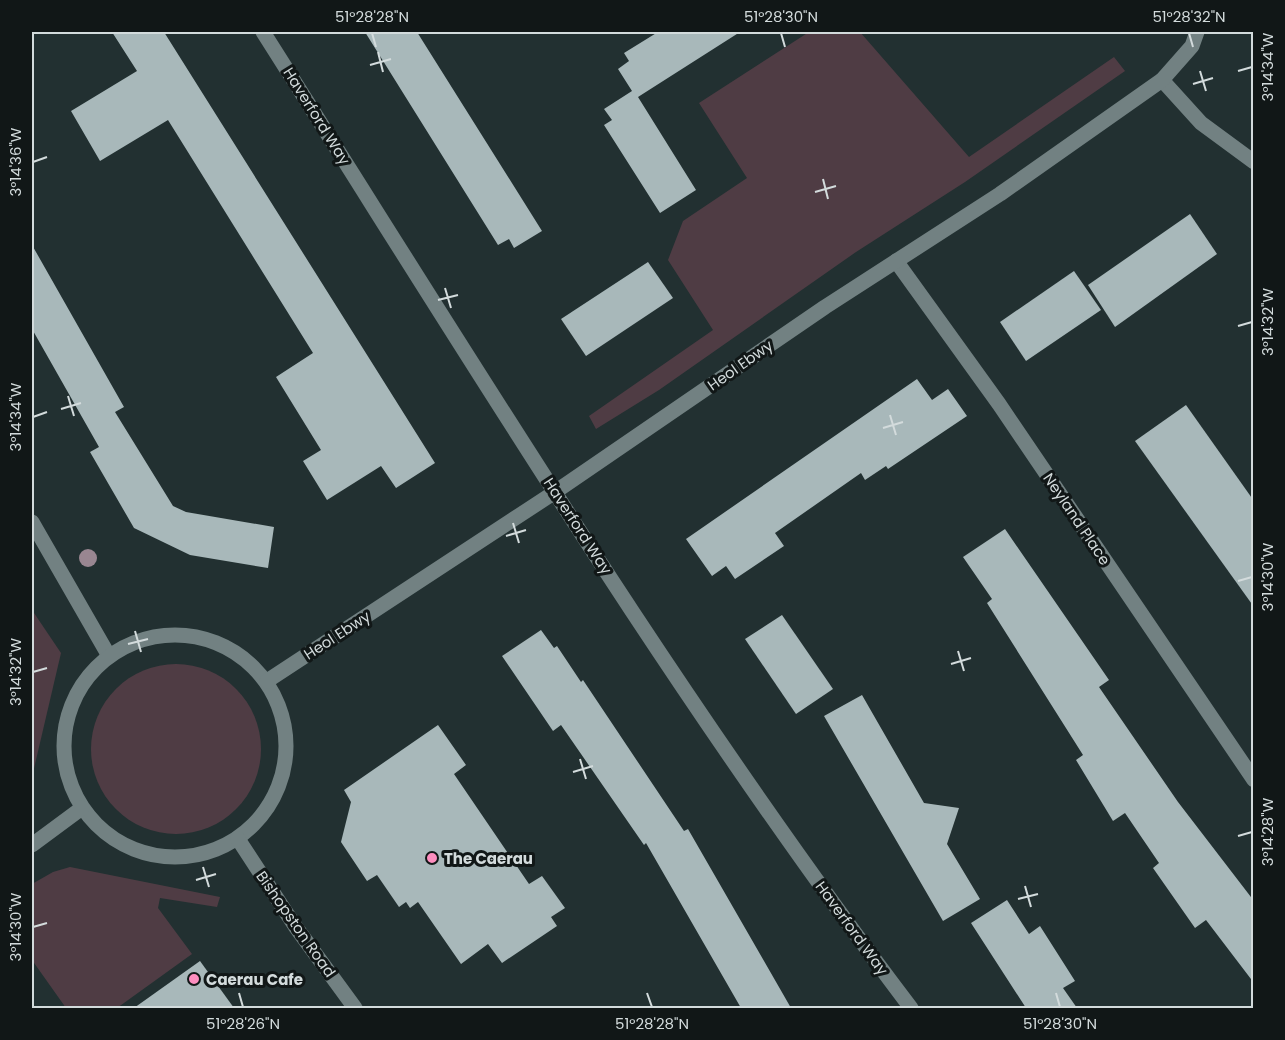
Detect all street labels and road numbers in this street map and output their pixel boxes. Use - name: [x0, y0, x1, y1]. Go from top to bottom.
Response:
- street label: Haverford Way: [279, 63, 356, 169]
- street label: Heol Ebwy: [703, 334, 777, 395]
- street label: Neyland Place: [1038, 469, 1116, 569]
- street label: Haverford Way: [539, 474, 617, 579]
- street label: Heol Ebwy: [300, 605, 375, 664]
- street label: Bishopston Road: [251, 867, 341, 981]
- street label: Haverford Way: [811, 877, 894, 980]

